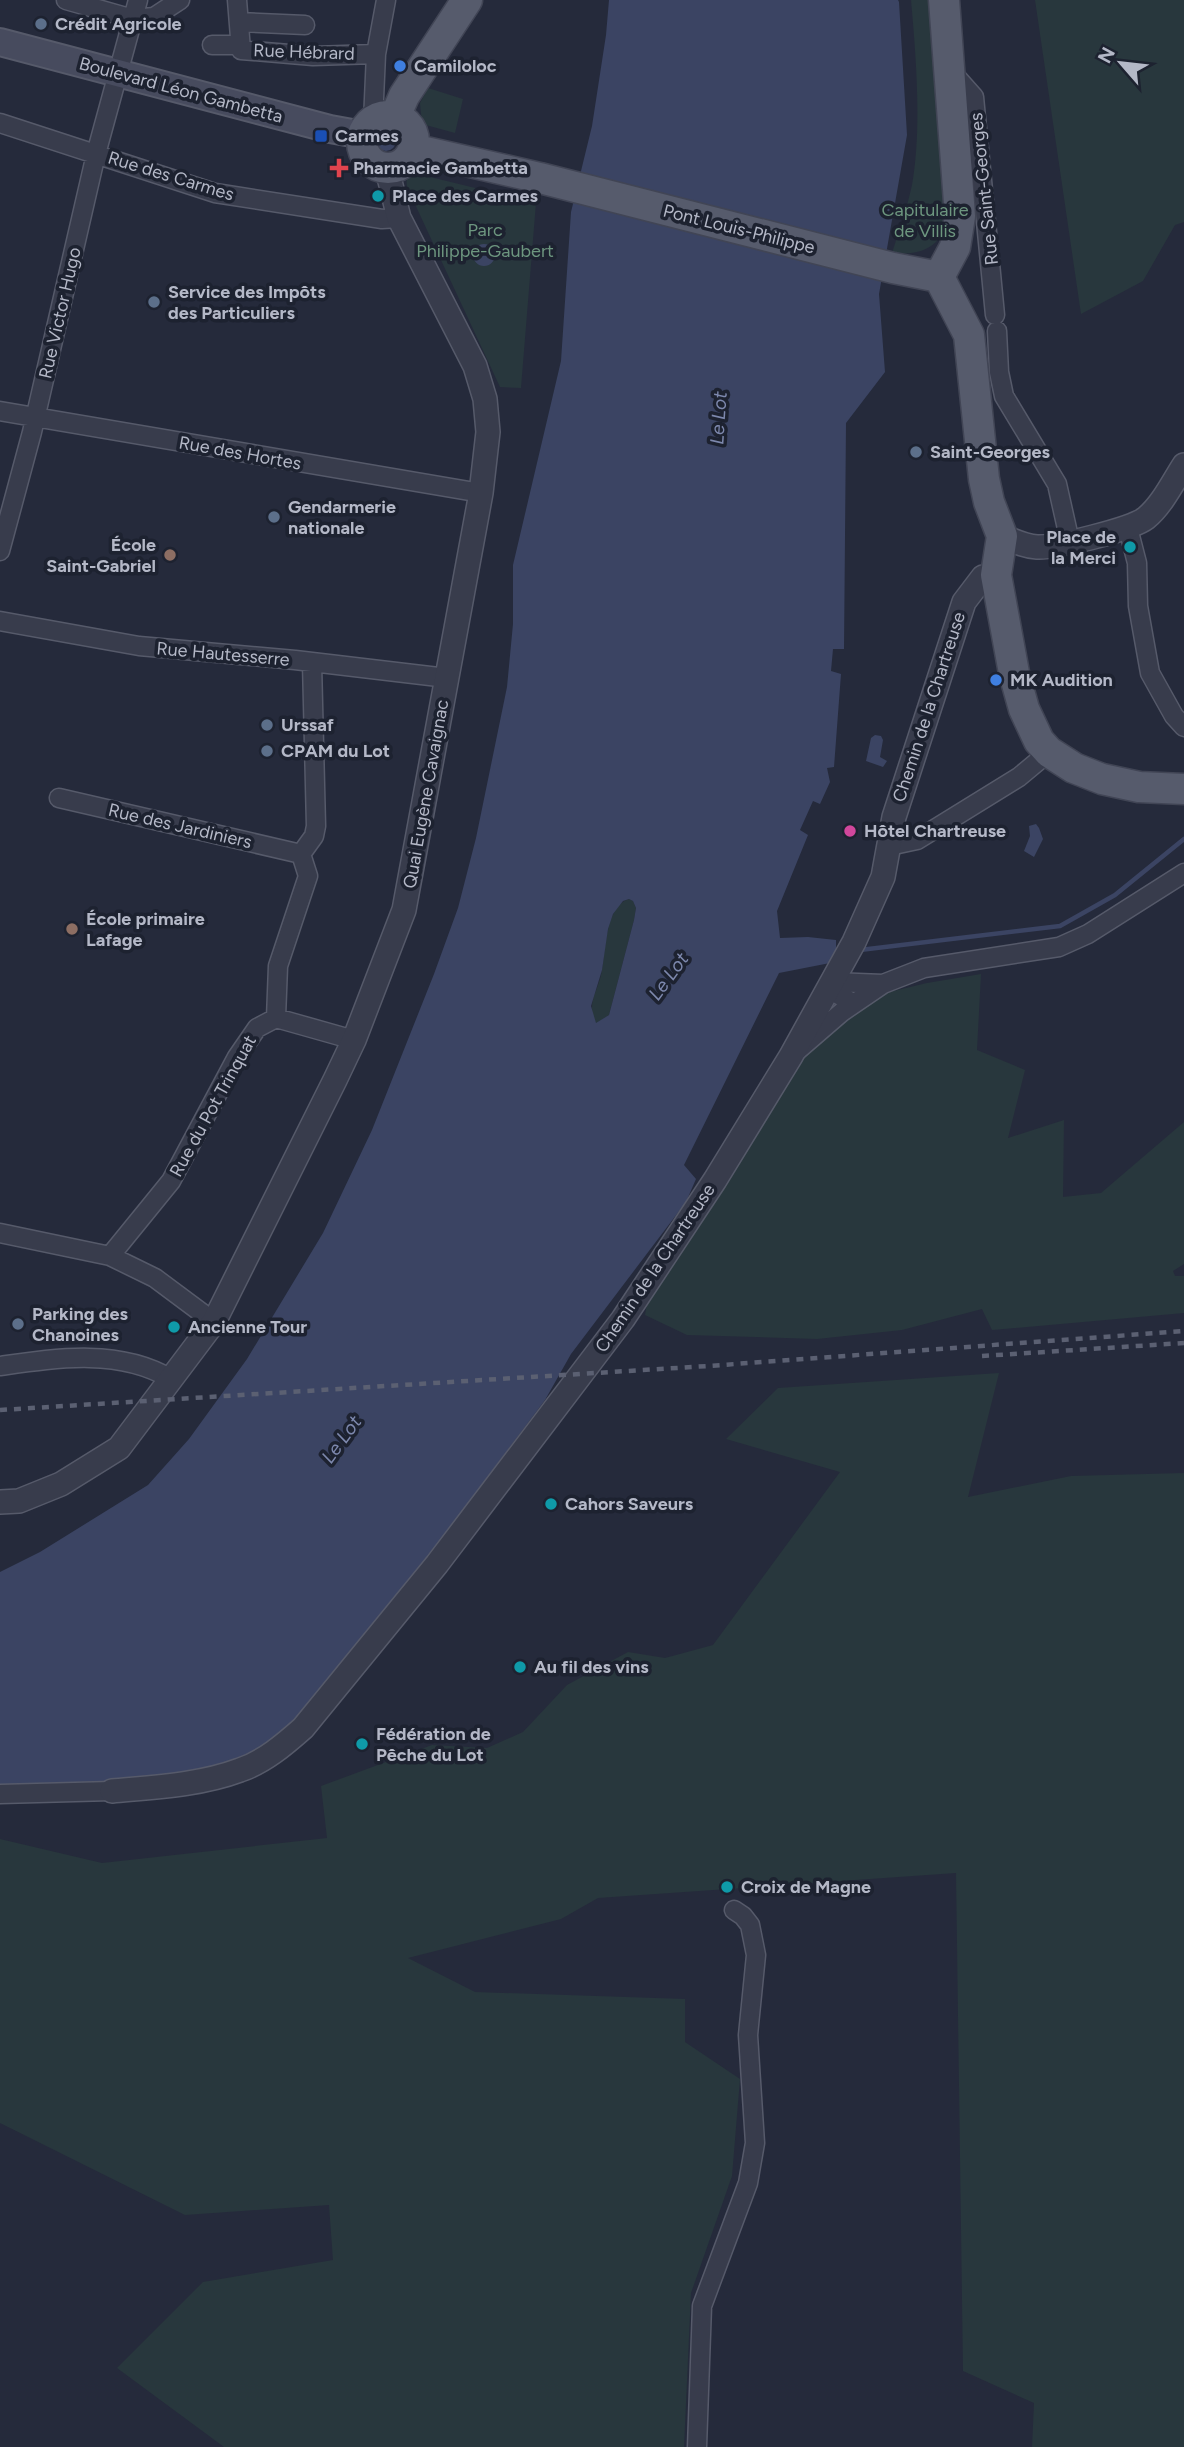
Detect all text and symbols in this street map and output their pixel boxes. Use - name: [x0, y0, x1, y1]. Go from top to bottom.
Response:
- place label: Crédit Agricole: [55, 13, 182, 35]
- marker: Crédit Agricole: [33, 16, 49, 32]
- north arrow: [1086, 28, 1156, 98]
- street label: Rue Hébrard: [253, 39, 355, 65]
- text: N: [1093, 43, 1120, 67]
- street label: Boulevard Léon Gambetta: [77, 52, 285, 128]
- place label: Camiloloc: [414, 55, 497, 77]
- marker: Camiloloc: [392, 58, 408, 74]
- street label: Rue Saint-Georges: [965, 112, 1003, 266]
- place label: Carmes: [335, 125, 399, 147]
- marker: Carmes: [313, 128, 329, 144]
- street label: Rue des Carmes: [105, 146, 237, 206]
- place label: Pharmacie Gambetta: [353, 157, 528, 179]
- marker: Pharmacie Gambetta: [331, 160, 347, 176]
- place label: Place des Carmes: [392, 185, 538, 207]
- marker: Place des Carmes: [370, 188, 386, 204]
- street label: Pont Louis-Philippe: [661, 199, 817, 259]
- park label: Capitulaire de Villis: [881, 199, 969, 242]
- park label: Parc Philippe-Gaubert: [416, 219, 554, 262]
- street label: Rue Victor Hugo: [34, 245, 86, 381]
- place label: Service des Impôts des Particuliers: [168, 281, 326, 324]
- marker: Service des Impôts des Particuliers: [146, 294, 162, 310]
- water label: Le Lot: [705, 390, 732, 445]
- street label: Rue des Hortes: [177, 431, 303, 475]
- place label: Saint-Georges: [930, 441, 1050, 463]
- marker: Saint-Georges: [908, 444, 924, 460]
- place label: Gendarmerie nationale: [288, 496, 396, 539]
- marker: Gendarmerie nationale: [266, 509, 282, 525]
- place label: Place de la Merci: [1046, 526, 1116, 569]
- place label: École Saint-Gabriel: [46, 534, 156, 577]
- marker: Place de la Merci: [1122, 539, 1138, 555]
- marker: École Saint-Gabriel: [162, 547, 178, 563]
- street label: Chemin de la Chartreuse: [888, 609, 970, 805]
- street label: Rue Hautesserre: [156, 637, 291, 671]
- place label: MK Audition: [1010, 669, 1113, 691]
- marker: MK Audition: [988, 672, 1004, 688]
- street label: Quai Eugène Cavaignac: [399, 698, 453, 890]
- place label: Urssaf: [281, 714, 335, 736]
- marker: Urssaf: [259, 717, 275, 733]
- place label: CPAM du Lot: [281, 740, 390, 762]
- marker: CPAM du Lot: [259, 743, 275, 759]
- street label: Rue des Jardiniers: [106, 799, 254, 853]
- place label: Hôtel Chartreuse: [864, 820, 1006, 842]
- marker: Hôtel Chartreuse: [842, 823, 858, 839]
- place label: École primaire Lafage: [86, 908, 205, 951]
- marker: École primaire Lafage: [64, 921, 80, 937]
- water label: Le Lot: [643, 947, 694, 1005]
- street label: Rue du Pot Trinquat: [165, 1031, 261, 1181]
- street label: Chemin de la Chartreuse: [590, 1179, 720, 1356]
- place label: Parking des Chanoines: [32, 1303, 128, 1346]
- marker: Parking des Chanoines: [10, 1316, 26, 1332]
- place label: Ancienne Tour: [188, 1316, 307, 1338]
- marker: Ancienne Tour: [166, 1319, 182, 1335]
- water label: Le Lot: [316, 1410, 367, 1468]
- place label: Cahors Saveurs: [565, 1493, 694, 1515]
- marker: Cahors Saveurs: [543, 1496, 559, 1512]
- place label: Au fil des vins: [534, 1656, 649, 1678]
- marker: Au fil des vins: [512, 1659, 528, 1675]
- place label: Fédération de Pêche du Lot: [376, 1723, 491, 1766]
- marker: Fédération de Pêche du Lot: [354, 1736, 370, 1752]
- place label: Croix de Magne: [741, 1876, 871, 1898]
- marker: Croix de Magne: [719, 1879, 735, 1895]

